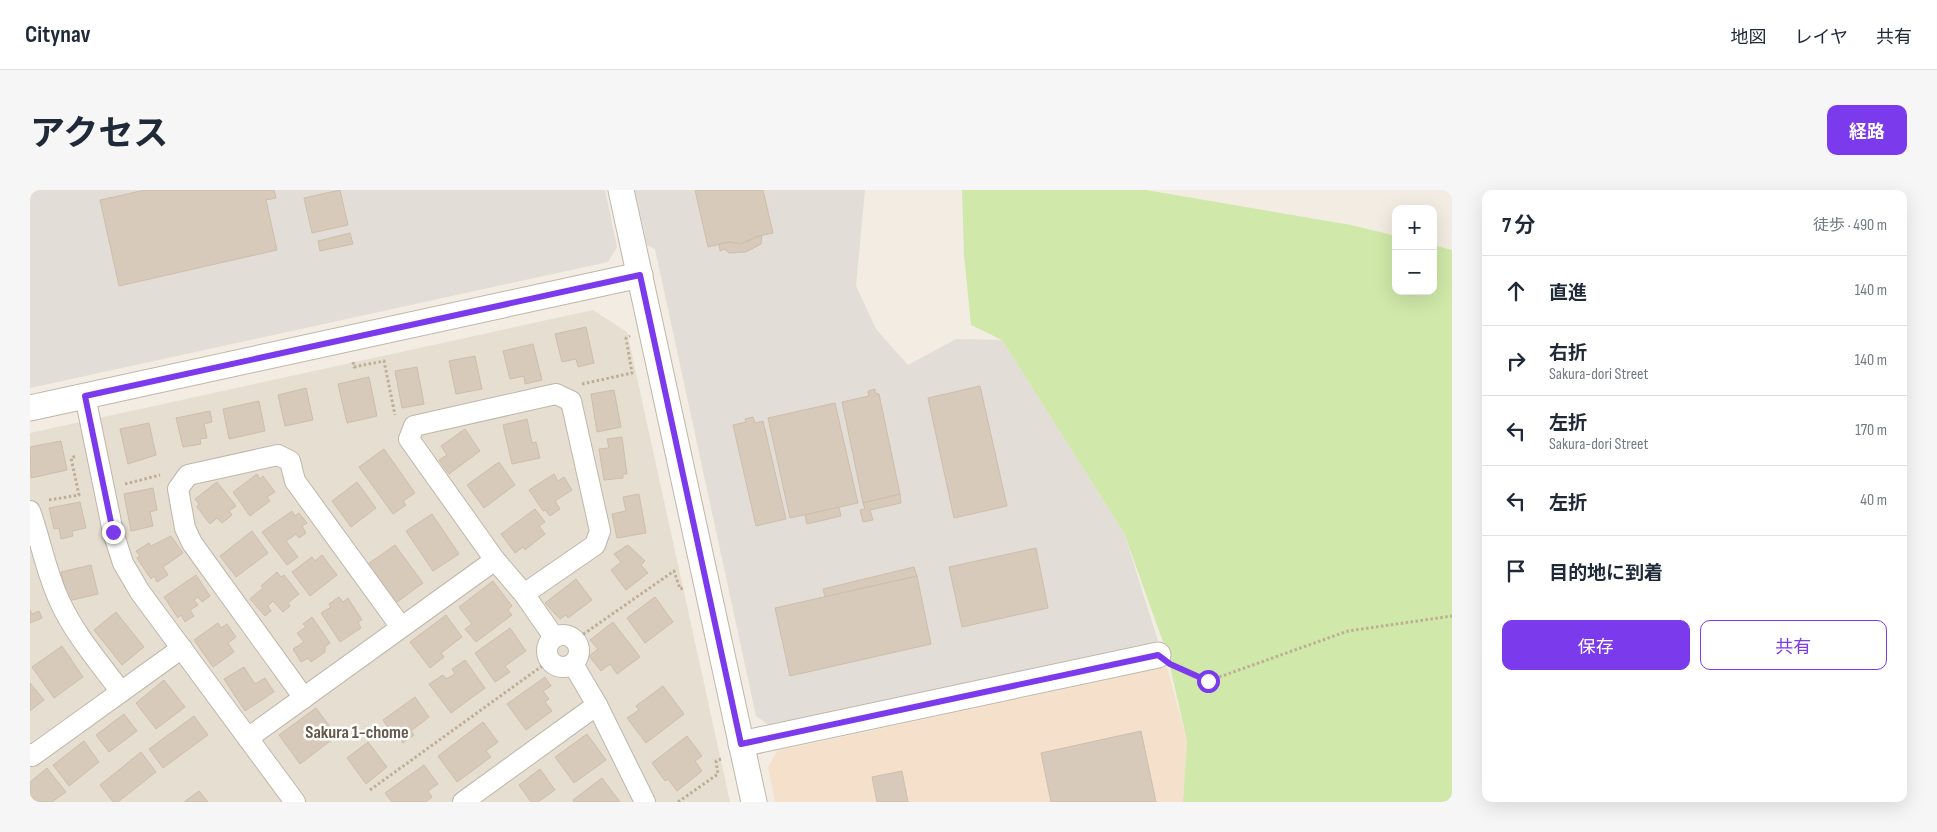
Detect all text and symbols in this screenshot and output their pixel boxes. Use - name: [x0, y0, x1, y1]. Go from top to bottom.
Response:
- text: Citynav: [25, 20, 91, 49]
- text: 地図: [1731, 27, 1767, 48]
- text: レイヤ: [1795, 27, 1848, 48]
- text: 共有: [1876, 27, 1912, 48]
- button: 経路: [1827, 105, 1907, 155]
- text: アクセス: [30, 113, 168, 156]
- map controls: [1392, 205, 1437, 295]
- button: +: [1392, 205, 1437, 250]
- text: 7 分: [1502, 213, 1535, 238]
- text: 徒歩 · 490 m: [1813, 216, 1887, 235]
- button: −: [1392, 250, 1437, 295]
- icon: ahead: [1502, 277, 1530, 305]
- text: 140 m: [1855, 281, 1887, 300]
- text: 直進: [1549, 282, 1587, 305]
- text: 右折: [1549, 342, 1587, 365]
- icon: right: [1502, 347, 1530, 375]
- text: 140 m: [1855, 351, 1887, 370]
- text: Sakura-dori Street: [1549, 365, 1648, 384]
- text: 左折: [1549, 412, 1587, 435]
- icon: left: [1502, 417, 1530, 445]
- text: 170 m: [1855, 421, 1887, 440]
- text: Sakura-dori Street: [1549, 435, 1648, 454]
- icon: left: [1502, 487, 1530, 515]
- text: 40 m: [1860, 491, 1887, 510]
- text: 左折: [1549, 492, 1587, 515]
- route end: [102, 521, 125, 544]
- icon: arrive: [1502, 557, 1530, 585]
- text: 目的地に到着: [1549, 562, 1663, 585]
- button: 保存: [1502, 620, 1690, 670]
- button: 共有: [1700, 620, 1887, 670]
- route start: [1197, 670, 1220, 693]
- district label: Sakura 1-chome: [305, 722, 409, 743]

